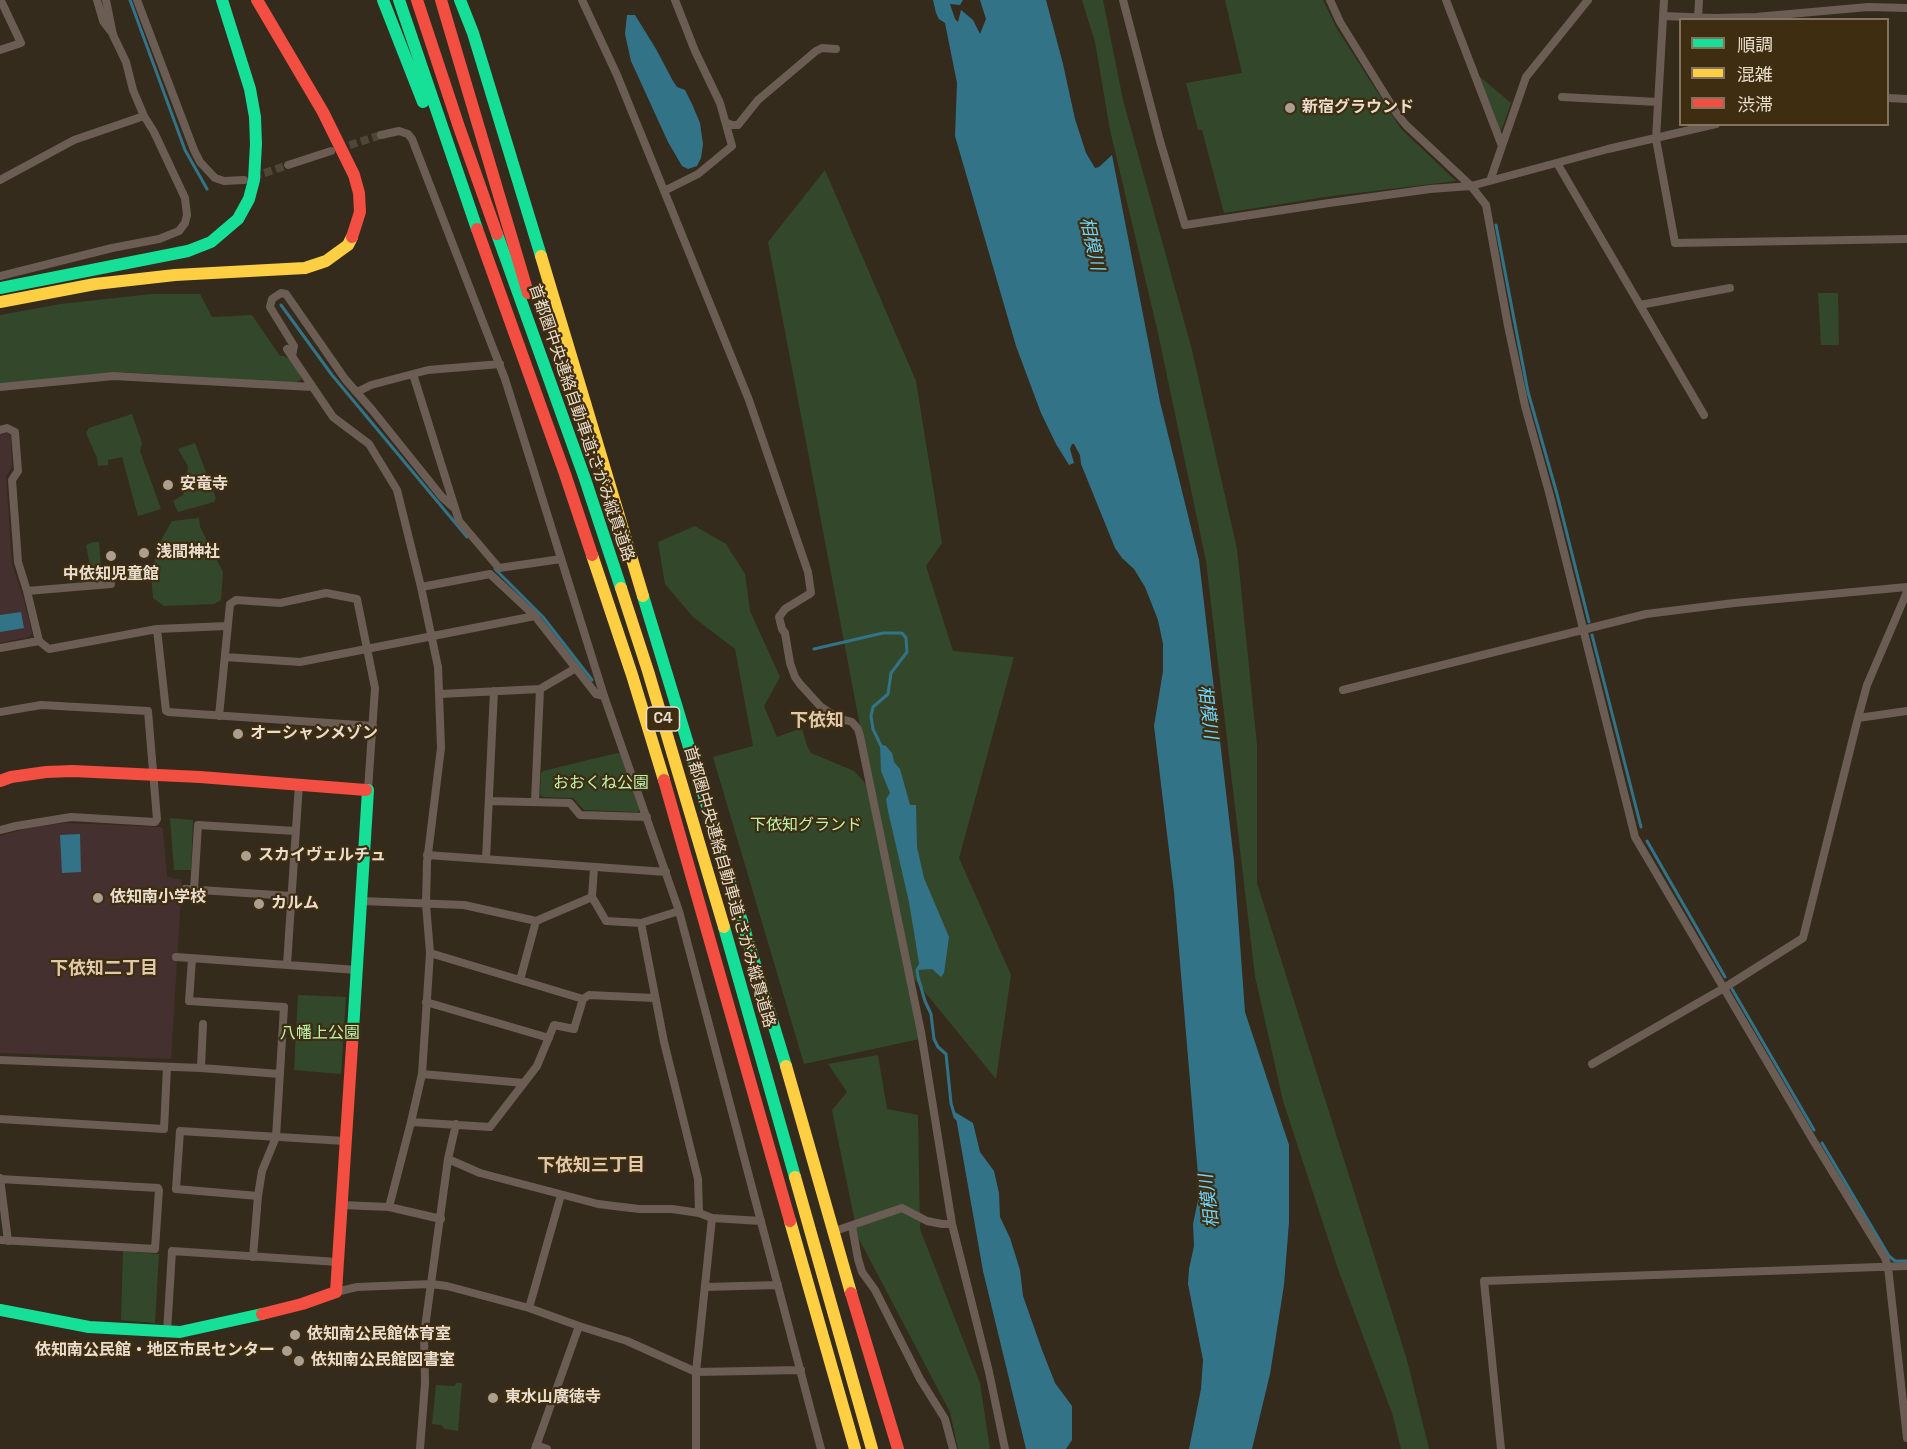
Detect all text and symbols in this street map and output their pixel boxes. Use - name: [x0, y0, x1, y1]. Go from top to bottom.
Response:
- legend: [1679, 18, 1889, 126]
- text: 順調: [1737, 33, 1773, 56]
- text: 混雑: [1737, 63, 1773, 86]
- text: 渋滞: [1737, 93, 1773, 116]
- place label: 新宿グラウンド: [1302, 98, 1414, 118]
- marker: 新宿グラウンド: [1283, 101, 1297, 115]
- water label: 相模川: [1074, 215, 1108, 273]
- street label: 首都圏中央連絡自動車道;さがみ縦貫道路: [524, 282, 638, 564]
- place label: 安竜寺: [180, 475, 228, 495]
- marker: 安竜寺: [161, 478, 175, 492]
- place label: 浅間神社: [156, 543, 220, 563]
- marker: 浅間神社: [137, 546, 151, 560]
- marker: 中依知児童館: [104, 549, 118, 563]
- place label: 中依知児童館: [63, 565, 159, 585]
- water label: 相模川: [1193, 684, 1221, 740]
- road number: C4: [646, 707, 680, 731]
- district label: 下依知: [790, 710, 844, 732]
- place label: オーシャンメゾン: [250, 724, 378, 744]
- marker: オーシャンメゾン: [231, 727, 245, 741]
- street label: 首都圏中央連絡自動車道;さがみ縦貫道路: [680, 744, 778, 1030]
- park label: おおくね公園: [553, 774, 649, 794]
- park label: 下依知グランド: [750, 816, 862, 836]
- place label: スカイヴェルチュ: [258, 846, 386, 866]
- marker: スカイヴェルチュ: [239, 849, 253, 863]
- place label: 依知南小学校: [110, 888, 206, 908]
- marker: 依知南小学校: [91, 891, 105, 905]
- place label: カルム: [271, 894, 319, 914]
- marker: カルム: [252, 897, 266, 911]
- district label: 下依知二丁目: [50, 958, 158, 980]
- park label: 八幡上公園: [280, 1024, 360, 1044]
- district label: 下依知三丁目: [537, 1155, 645, 1177]
- water label: 相模川: [1196, 1173, 1224, 1229]
- place label: 依知南公民館体育室: [307, 1325, 451, 1345]
- marker: 依知南公民館体育室: [288, 1328, 302, 1342]
- place label: 依知南公民館・地区市民センター: [35, 1341, 275, 1361]
- marker: 依知南公民館・地区市民センター: [280, 1344, 294, 1358]
- place label: 依知南公民館図書室: [311, 1351, 455, 1371]
- marker: 依知南公民館図書室: [292, 1354, 306, 1368]
- place label: 東水山廣徳寺: [505, 1388, 601, 1408]
- marker: 東水山廣徳寺: [486, 1391, 500, 1405]

